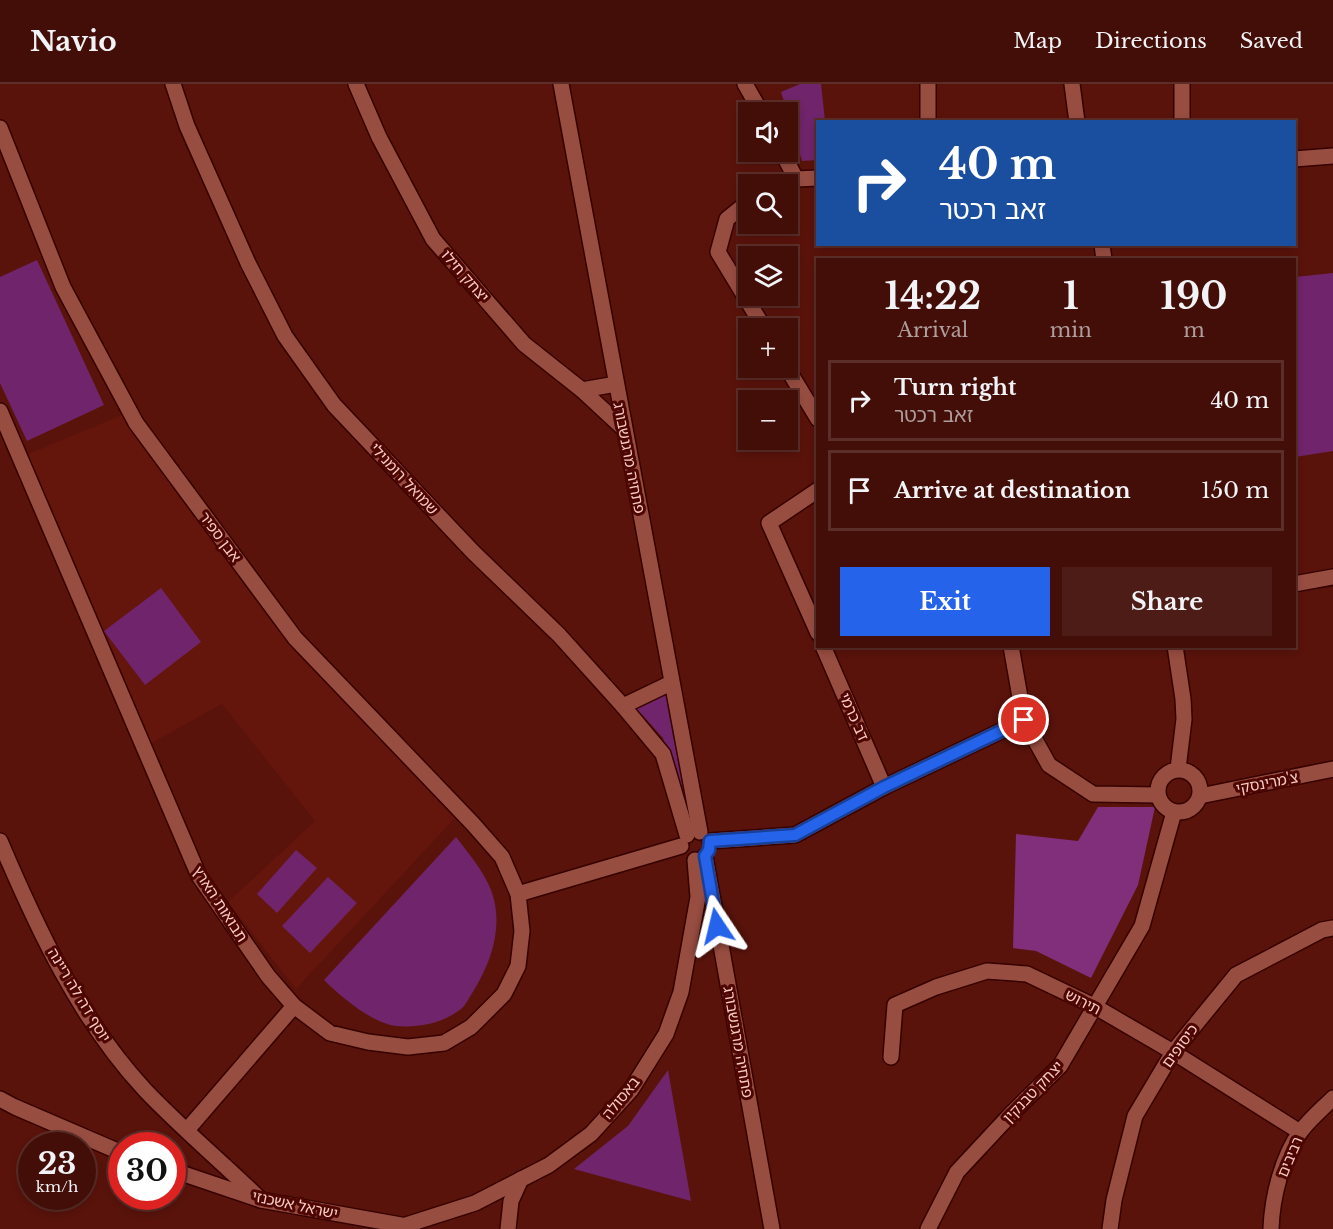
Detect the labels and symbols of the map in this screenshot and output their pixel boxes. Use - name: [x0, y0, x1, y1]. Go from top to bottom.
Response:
- street label: יצחק חילו: [438, 246, 493, 306]
- street label: פתחיה מרגנשבורג: [609, 401, 650, 515]
- street label: שמואל רומנילי: [366, 439, 442, 519]
- street label: אבן ספיר: [195, 508, 245, 565]
- street label: דב כרמי: [836, 690, 873, 744]
- pin: [998, 694, 1049, 745]
- street label: צ'מרינסקי: [1234, 767, 1300, 798]
- street label: תבואות הארץ: [189, 862, 252, 945]
- position arrow: [685, 894, 749, 958]
- street label: יוסף דה לה ריינה: [44, 944, 115, 1045]
- street label: פתחיה מרגנשבורג: [719, 985, 758, 1099]
- street label: תירוש: [1062, 985, 1104, 1019]
- street label: כיסופים: [1157, 1020, 1202, 1071]
- street label: יצחק טבנקין: [998, 1057, 1067, 1127]
- street label: באסולה: [598, 1072, 644, 1123]
- speed limit sign: 30: [108, 1132, 186, 1210]
- street label: רביבים: [1273, 1134, 1307, 1180]
- street label: ישראל אשכנזי: [250, 1186, 340, 1223]

